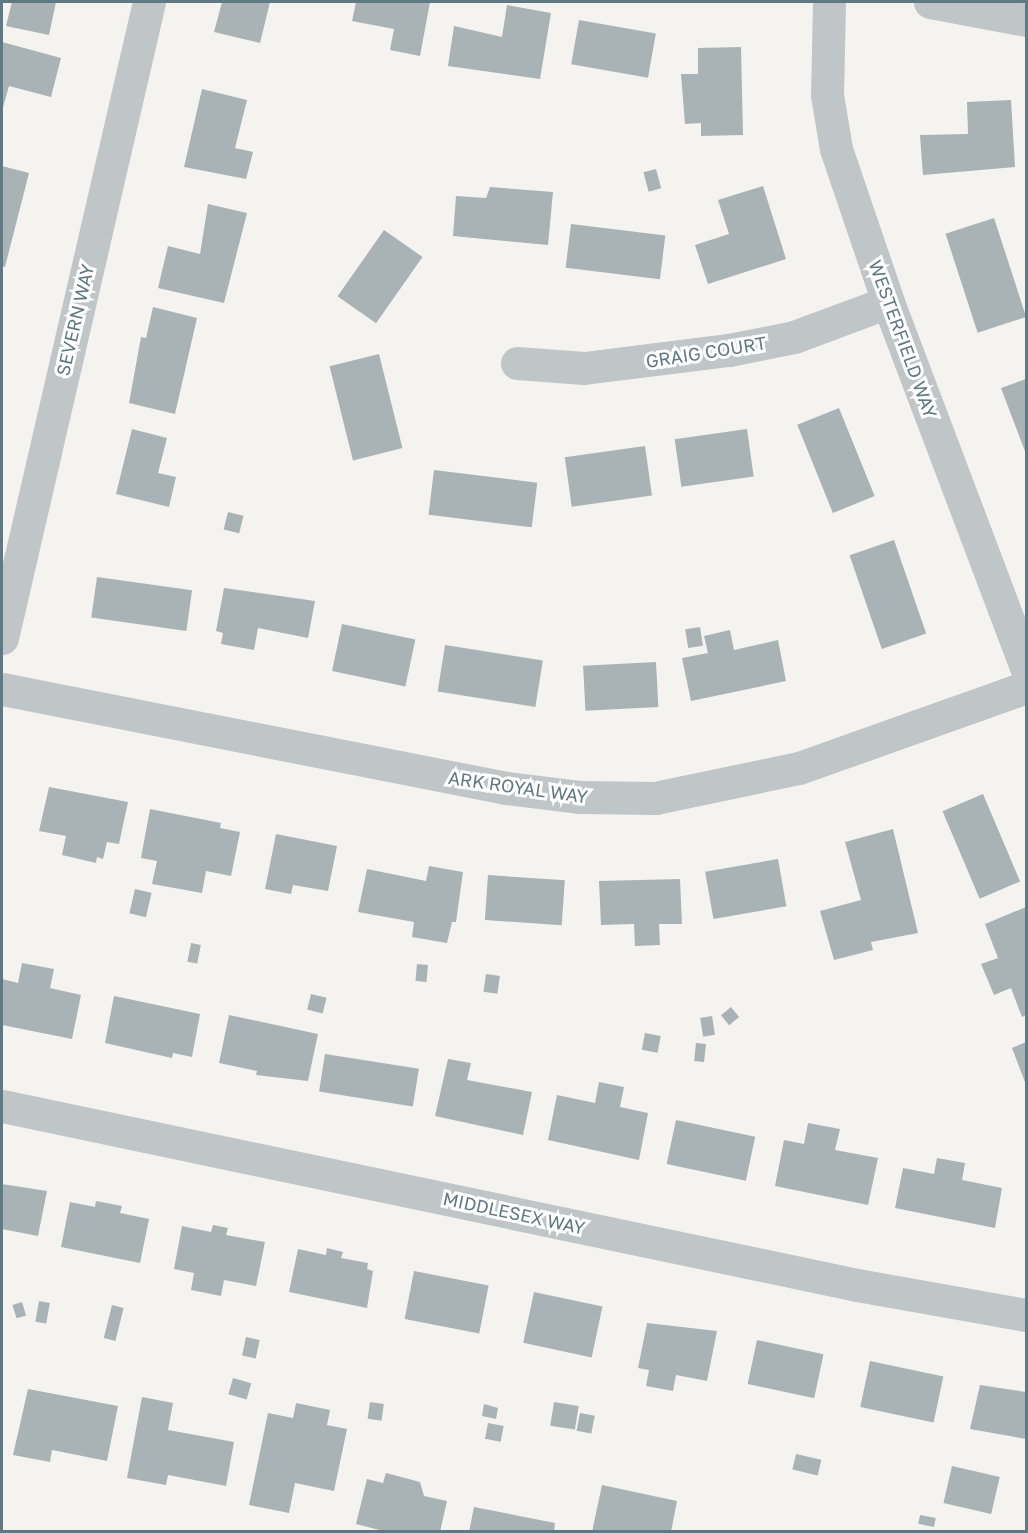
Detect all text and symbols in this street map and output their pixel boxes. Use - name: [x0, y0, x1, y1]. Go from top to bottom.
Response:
- street label: WESTERFIELD WAY: [864, 257, 942, 421]
- street label: SEVERN WAY: [52, 262, 98, 378]
- street label: GRAIG COURT: [644, 332, 768, 372]
- street label: ARK ROYAL WAY: [447, 767, 589, 807]
- street label: MIDDLESEX WAY: [441, 1187, 587, 1239]

